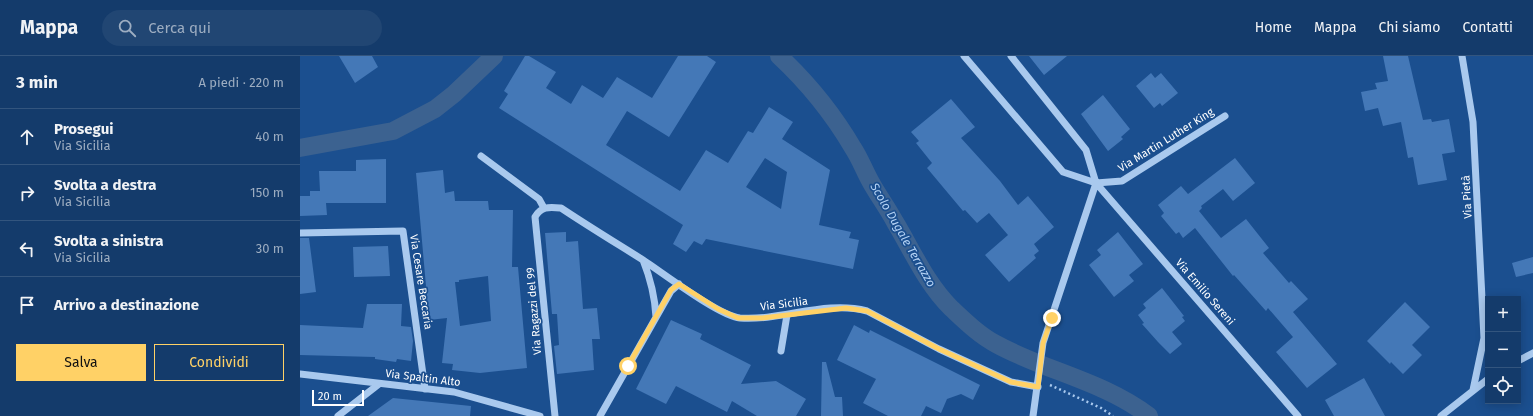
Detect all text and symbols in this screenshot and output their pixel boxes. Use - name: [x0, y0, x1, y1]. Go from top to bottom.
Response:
- search box: [102, 10, 382, 46]
- text: Mappa: [20, 16, 78, 39]
- icon: search: [116, 17, 138, 39]
- text: Cerca qui: [148, 19, 211, 37]
- text: Home: [1255, 19, 1292, 36]
- text: Mappa: [1314, 19, 1357, 36]
- text: Chi siamo: [1379, 19, 1440, 36]
- text: Contatti: [1462, 19, 1513, 36]
- text: 3 min: [16, 72, 58, 93]
- text: A piedi · 220 m: [198, 75, 284, 90]
- street label: Via Martin Luther King: [1116, 105, 1216, 175]
- text: Prosegui: [54, 120, 113, 138]
- icon: ahead: [16, 126, 38, 148]
- text: 40 m: [255, 129, 284, 144]
- text: Via Sicilia: [54, 138, 111, 153]
- street label: Via Pietà: [1459, 175, 1475, 219]
- text: Svolta a destra: [54, 176, 156, 194]
- water label: Scolo Dugale Terrazzo: [867, 180, 939, 290]
- icon: right: [16, 182, 38, 204]
- text: 150 m: [250, 185, 284, 200]
- text: Via Sicilia: [54, 194, 111, 209]
- text: Svolta a sinistra: [54, 232, 164, 250]
- street label: Via Cesare Beccaria: [407, 234, 435, 330]
- icon: left: [16, 238, 38, 260]
- text: 30 m: [256, 241, 284, 256]
- text: Via Sicilia: [54, 250, 111, 265]
- street label: Via Emilio Sereni: [1173, 256, 1237, 328]
- street label: Via Ragazzi del 99: [524, 266, 544, 355]
- icon: arrive: [16, 294, 38, 316]
- street label: Via Sicilia: [759, 295, 809, 313]
- text: Arrivo a destinazione: [54, 296, 199, 314]
- map controls: [1485, 296, 1521, 404]
- button: +: [1485, 296, 1521, 332]
- route end: [1043, 309, 1061, 327]
- button: −: [1485, 332, 1521, 368]
- button: Salva: [16, 344, 146, 381]
- button: Condividi: [154, 344, 284, 381]
- route start: [619, 357, 637, 375]
- street label: Via Spaltin Alto: [385, 367, 461, 389]
- button: locate: [1485, 368, 1521, 404]
- scale bar: [312, 388, 364, 407]
- text: 20 m: [318, 390, 342, 403]

